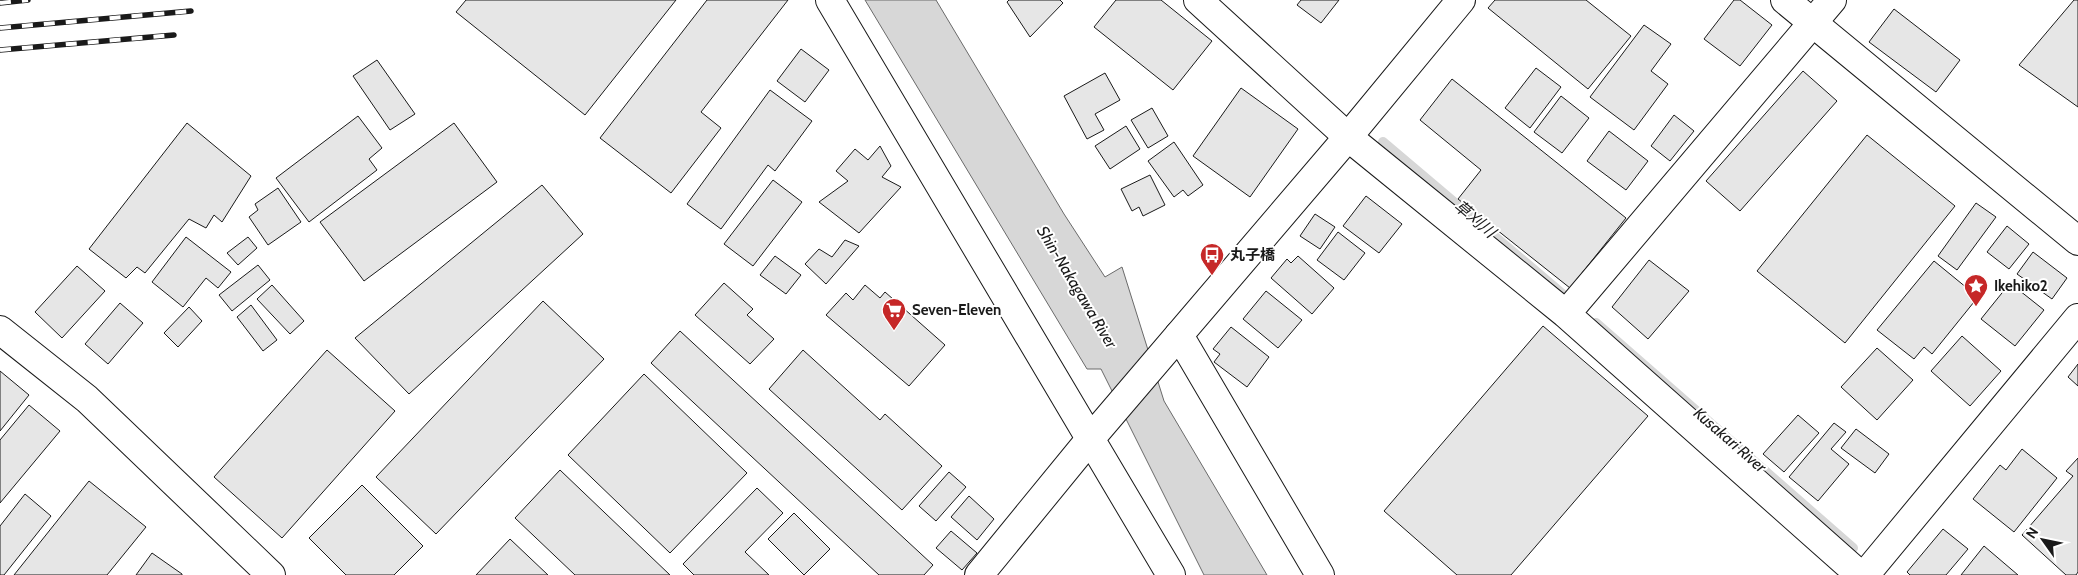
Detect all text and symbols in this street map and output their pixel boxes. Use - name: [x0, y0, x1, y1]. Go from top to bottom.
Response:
- water label: 草刈川: [1451, 196, 1501, 243]
- water label: Shin-Nakagawa River: [1033, 223, 1121, 352]
- bus stop icon: 丸子橋: [1199, 242, 1225, 276]
- place label: 丸子橋: [1230, 246, 1276, 264]
- place icon: Ikehiko2: [1963, 273, 1989, 307]
- place label: Ikehiko2: [1994, 277, 2048, 295]
- supermarket icon: Seven-Eleven: [881, 297, 907, 331]
- place label: Seven-Eleven: [912, 301, 1001, 319]
- water label: Kusakari River: [1690, 403, 1771, 477]
- north arrow: [2018, 515, 2068, 565]
- text: N: [2022, 524, 2042, 542]

